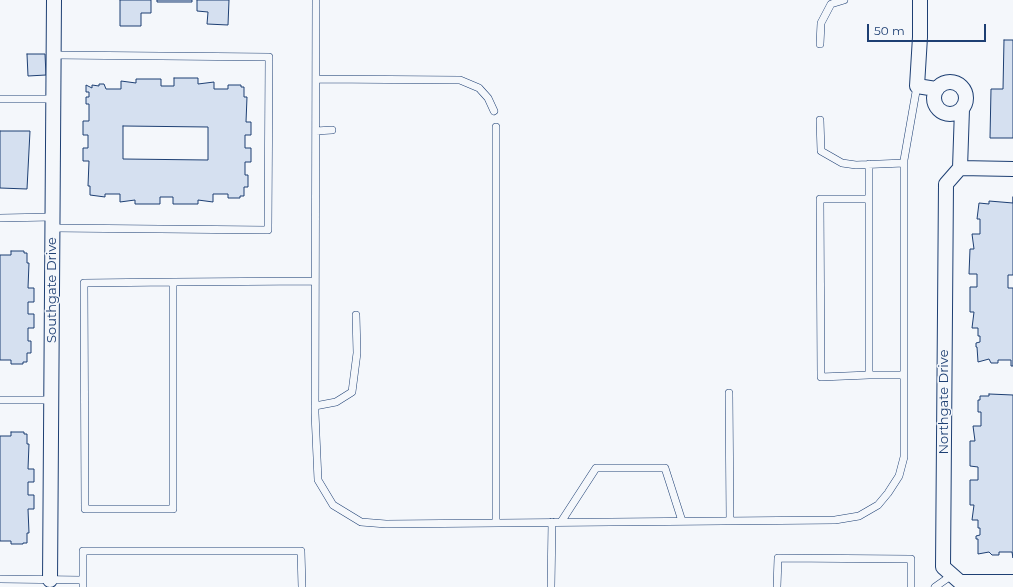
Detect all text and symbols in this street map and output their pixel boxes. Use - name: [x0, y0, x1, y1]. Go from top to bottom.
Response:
- scale bar: [869, 16, 988, 42]
- text: 50 m: [874, 23, 905, 38]
- street label: Southgate Drive: [44, 237, 60, 343]
- street label: Northgate Drive: [936, 349, 952, 455]

